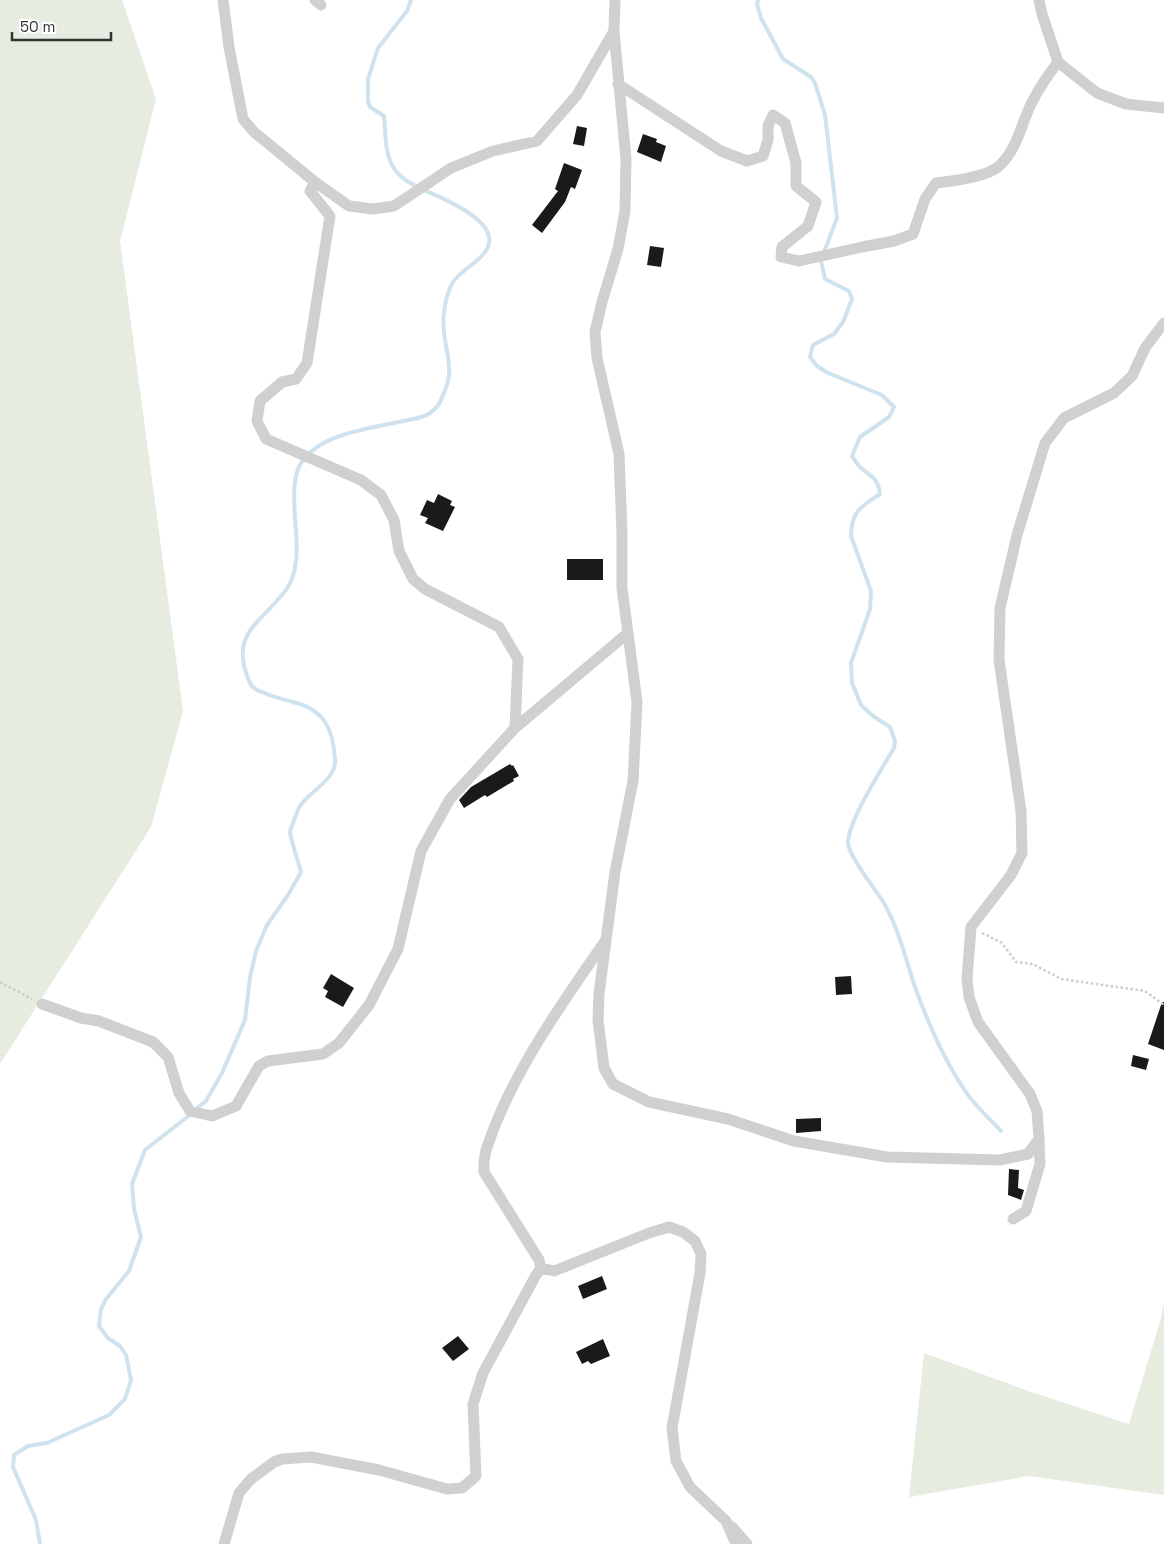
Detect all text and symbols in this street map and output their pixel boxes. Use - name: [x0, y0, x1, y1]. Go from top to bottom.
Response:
- scale bar: [12, 10, 111, 42]
- text: 50 m: [20, 17, 55, 36]

